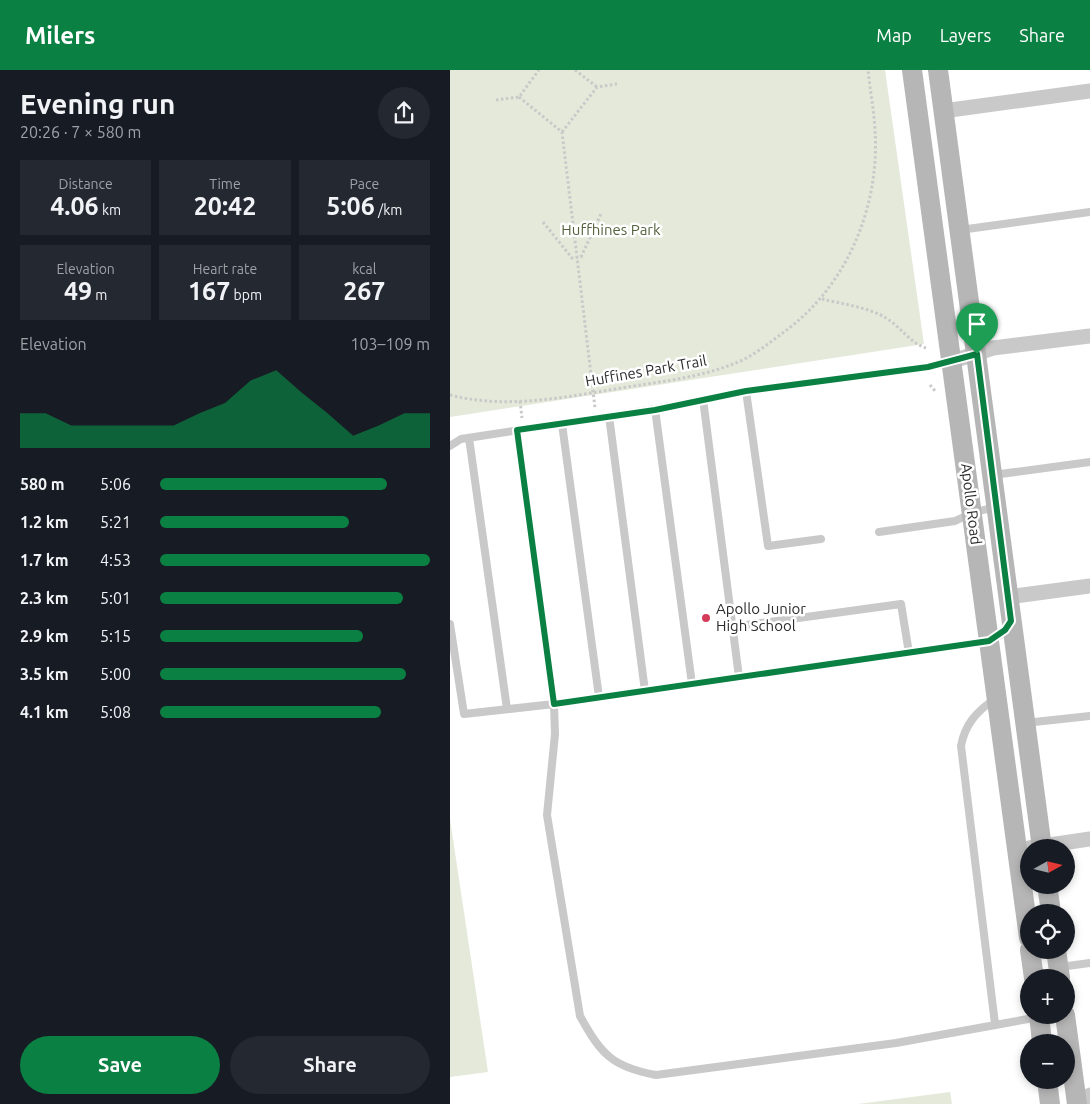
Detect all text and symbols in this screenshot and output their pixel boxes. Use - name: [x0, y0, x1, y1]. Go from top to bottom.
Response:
- text: Milers: [25, 22, 95, 49]
- text: Map: [876, 25, 912, 45]
- text: Layers: [940, 25, 991, 45]
- text: Share: [1019, 25, 1065, 45]
- button: share: [378, 87, 430, 139]
- text: Evening run: [20, 88, 175, 119]
- text: 20:26 · 7 × 580 m: [20, 123, 141, 141]
- text: Distance: [59, 176, 113, 192]
- text: Time: [209, 176, 241, 192]
- text: Pace: [350, 176, 379, 192]
- text: 4.06: [50, 192, 99, 220]
- text: 20:42: [194, 192, 256, 220]
- text: 5:06: [326, 192, 375, 220]
- text: km: [99, 202, 121, 218]
- text: /km: [375, 202, 402, 218]
- park label: Huffhines Park: [561, 221, 661, 238]
- text: Elevation: [56, 261, 115, 277]
- text: Heart rate: [193, 261, 257, 277]
- text: kcal: [352, 261, 376, 277]
- text: 49: [64, 277, 92, 305]
- text: 167: [188, 277, 230, 305]
- text: 267: [343, 277, 385, 305]
- text: m: [92, 287, 107, 303]
- text: bpm: [230, 287, 262, 303]
- pin: [956, 303, 998, 354]
- icon: arrive: [963, 310, 991, 338]
- text: Elevation: [20, 335, 87, 353]
- text: 103–109 m: [350, 335, 430, 353]
- street label: Huffines Park Trail: [584, 351, 708, 390]
- street label: Apollo Road: [958, 462, 985, 546]
- text: 580 m: [20, 475, 65, 493]
- text: 5:06: [100, 475, 131, 493]
- text: 1.2 km: [20, 513, 69, 531]
- text: 5:21: [100, 513, 131, 531]
- text: 1.7 km: [20, 551, 69, 569]
- text: 4:53: [100, 551, 131, 569]
- text: 2.3 km: [20, 589, 69, 607]
- text: 5:01: [100, 589, 131, 607]
- place label: Apollo Junior High School: [716, 600, 806, 634]
- marker: Apollo Junior High School: [700, 612, 712, 624]
- text: 2.9 km: [20, 627, 69, 645]
- text: 5:15: [100, 627, 131, 645]
- text: 3.5 km: [20, 665, 69, 683]
- text: 5:00: [100, 665, 131, 683]
- text: 4.1 km: [20, 703, 69, 721]
- text: 5:08: [100, 703, 131, 721]
- north arrow: [1020, 839, 1075, 894]
- map controls: [1020, 839, 1075, 1089]
- button: locate: [1020, 904, 1075, 959]
- button: +: [1020, 969, 1075, 1024]
- button: −: [1020, 1034, 1075, 1089]
- button: Save: [20, 1036, 220, 1094]
- button: Share: [230, 1036, 430, 1094]

